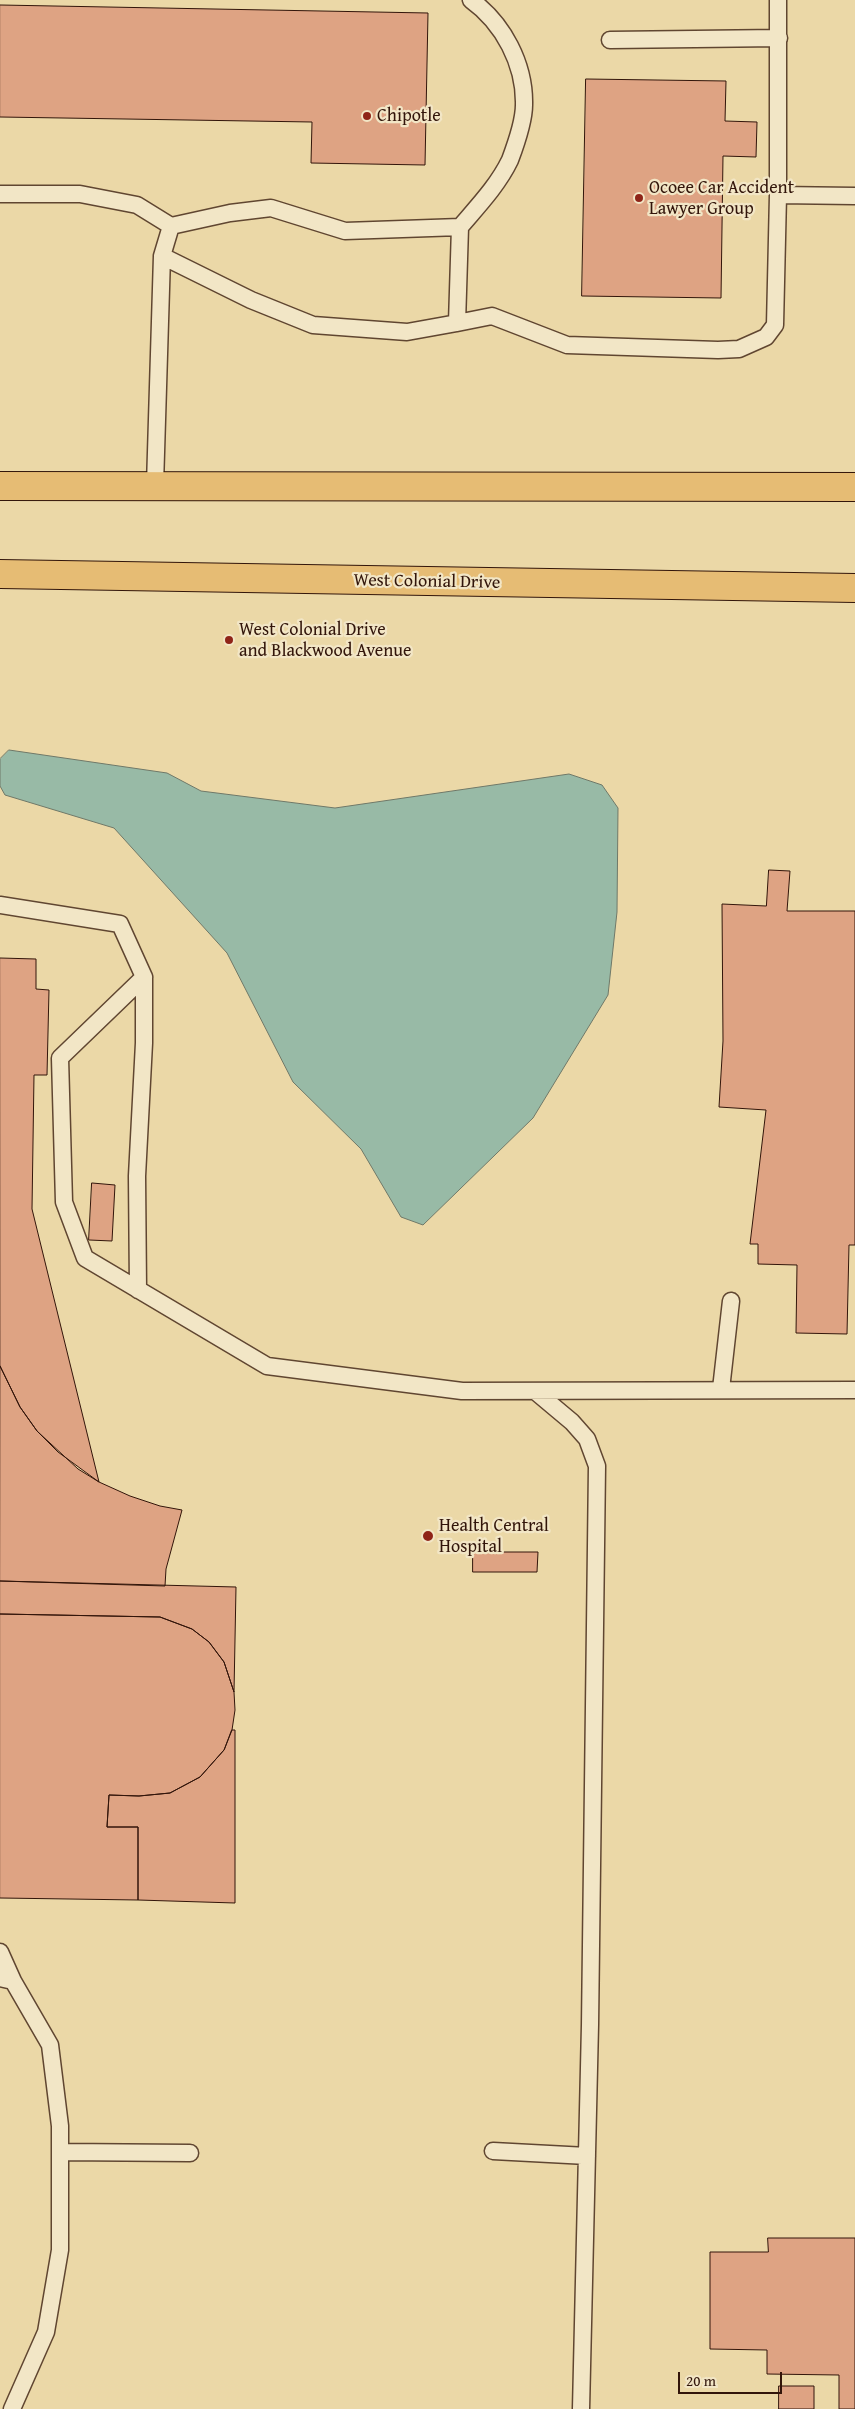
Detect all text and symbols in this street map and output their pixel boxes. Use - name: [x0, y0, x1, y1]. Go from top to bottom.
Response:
- place label: Chipotle: [377, 105, 441, 127]
- marker: Chipotle: [361, 110, 373, 122]
- place label: Ocoee Car Accident Lawyer Group: [649, 177, 794, 220]
- marker: Ocoee Car Accident Lawyer Group: [633, 192, 645, 204]
- street label: West Colonial Drive: [353, 570, 501, 594]
- place label: West Colonial Drive and Blackwood Avenue: [239, 619, 412, 662]
- marker: West Colonial Drive and Blackwood Avenue: [223, 634, 235, 646]
- place label: Health Central Hospital: [439, 1515, 549, 1558]
- marker: Health Central Hospital: [421, 1529, 435, 1543]
- scale bar: [680, 2362, 784, 2394]
- text: 20 m: [686, 2370, 716, 2391]

